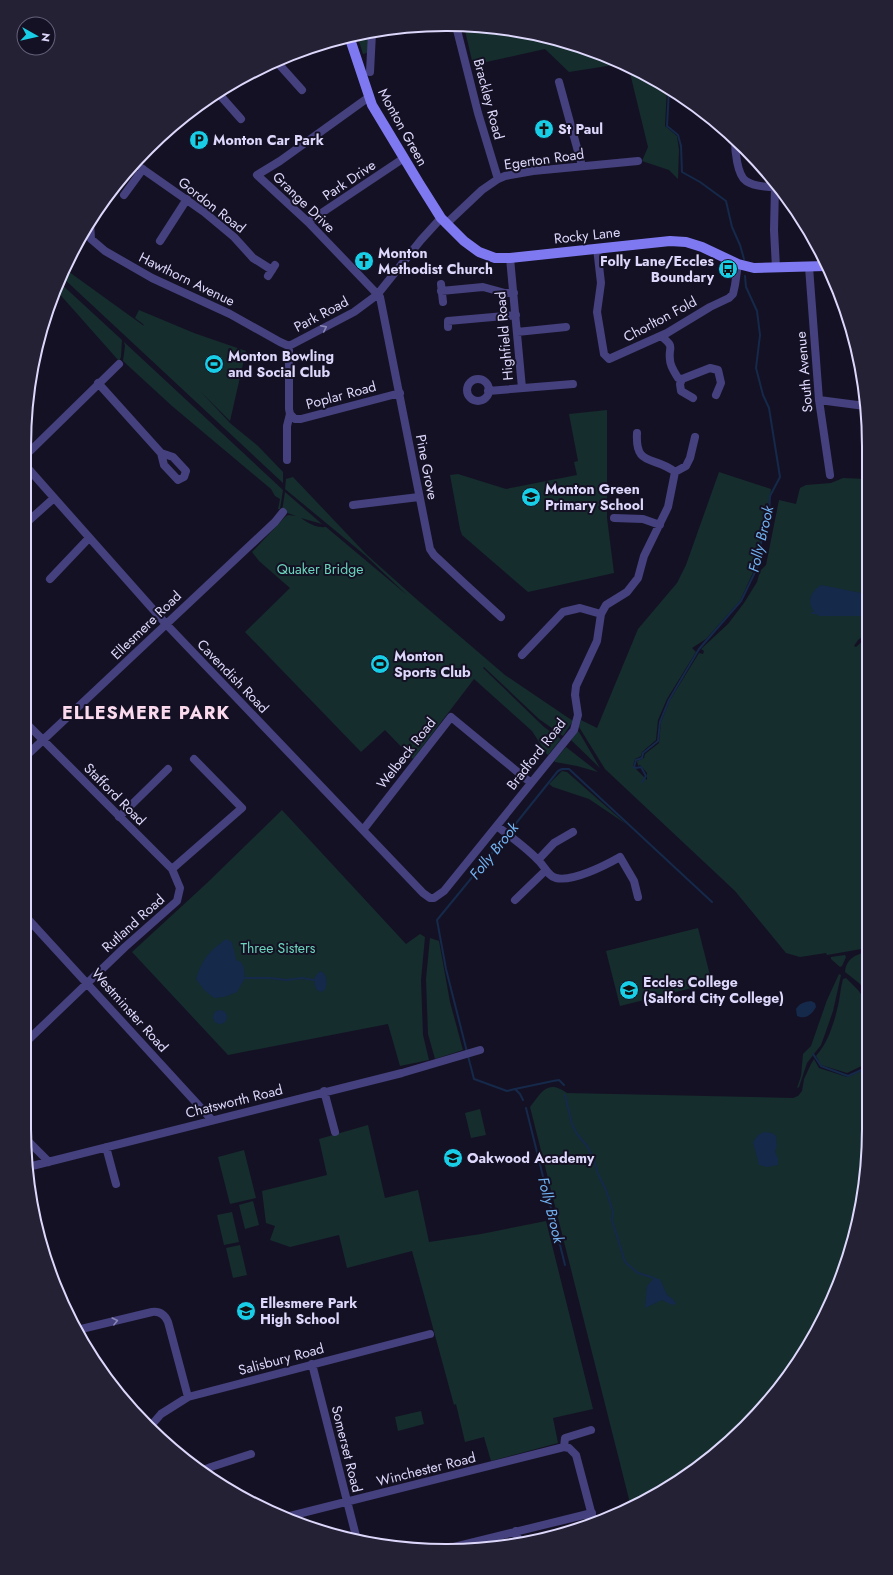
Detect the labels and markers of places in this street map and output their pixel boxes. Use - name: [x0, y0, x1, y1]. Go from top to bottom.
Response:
- church icon: St Paul: [533, 118, 555, 140]
- place label: St Paul: [558, 119, 603, 139]
- parking icon: Monton Car Park: [188, 129, 210, 151]
- place label: Monton Car Park: [213, 130, 324, 150]
- place label: Monton Methodist Church: [378, 243, 493, 279]
- church icon: Monton Methodist Church: [353, 250, 375, 272]
- place label: Folly Lane/Eccles Boundary: [600, 251, 715, 287]
- bus stop icon: Folly Lane/Eccles Boundary: [717, 258, 739, 280]
- place label: Monton Bowling and Social Club: [228, 346, 334, 382]
- sports icon: Monton Bowling and Social Club: [203, 353, 225, 375]
- place label: Monton Green Primary School: [545, 479, 644, 515]
- school or university icon: Monton Green Primary School: [520, 486, 542, 508]
- place label: Monton Sports Club: [394, 646, 471, 682]
- sports icon: Monton Sports Club: [369, 653, 391, 675]
- place label: Eccles College (Salford City College): [643, 972, 784, 1008]
- school or university icon: Eccles College (Salford City College): [618, 979, 640, 1001]
- school or university icon: Oakwood Academy: [442, 1147, 464, 1169]
- place label: Oakwood Academy: [467, 1148, 595, 1168]
- place label: Ellesmere Park High School: [260, 1293, 357, 1329]
- school or university icon: Ellesmere Park High School: [235, 1300, 257, 1322]

